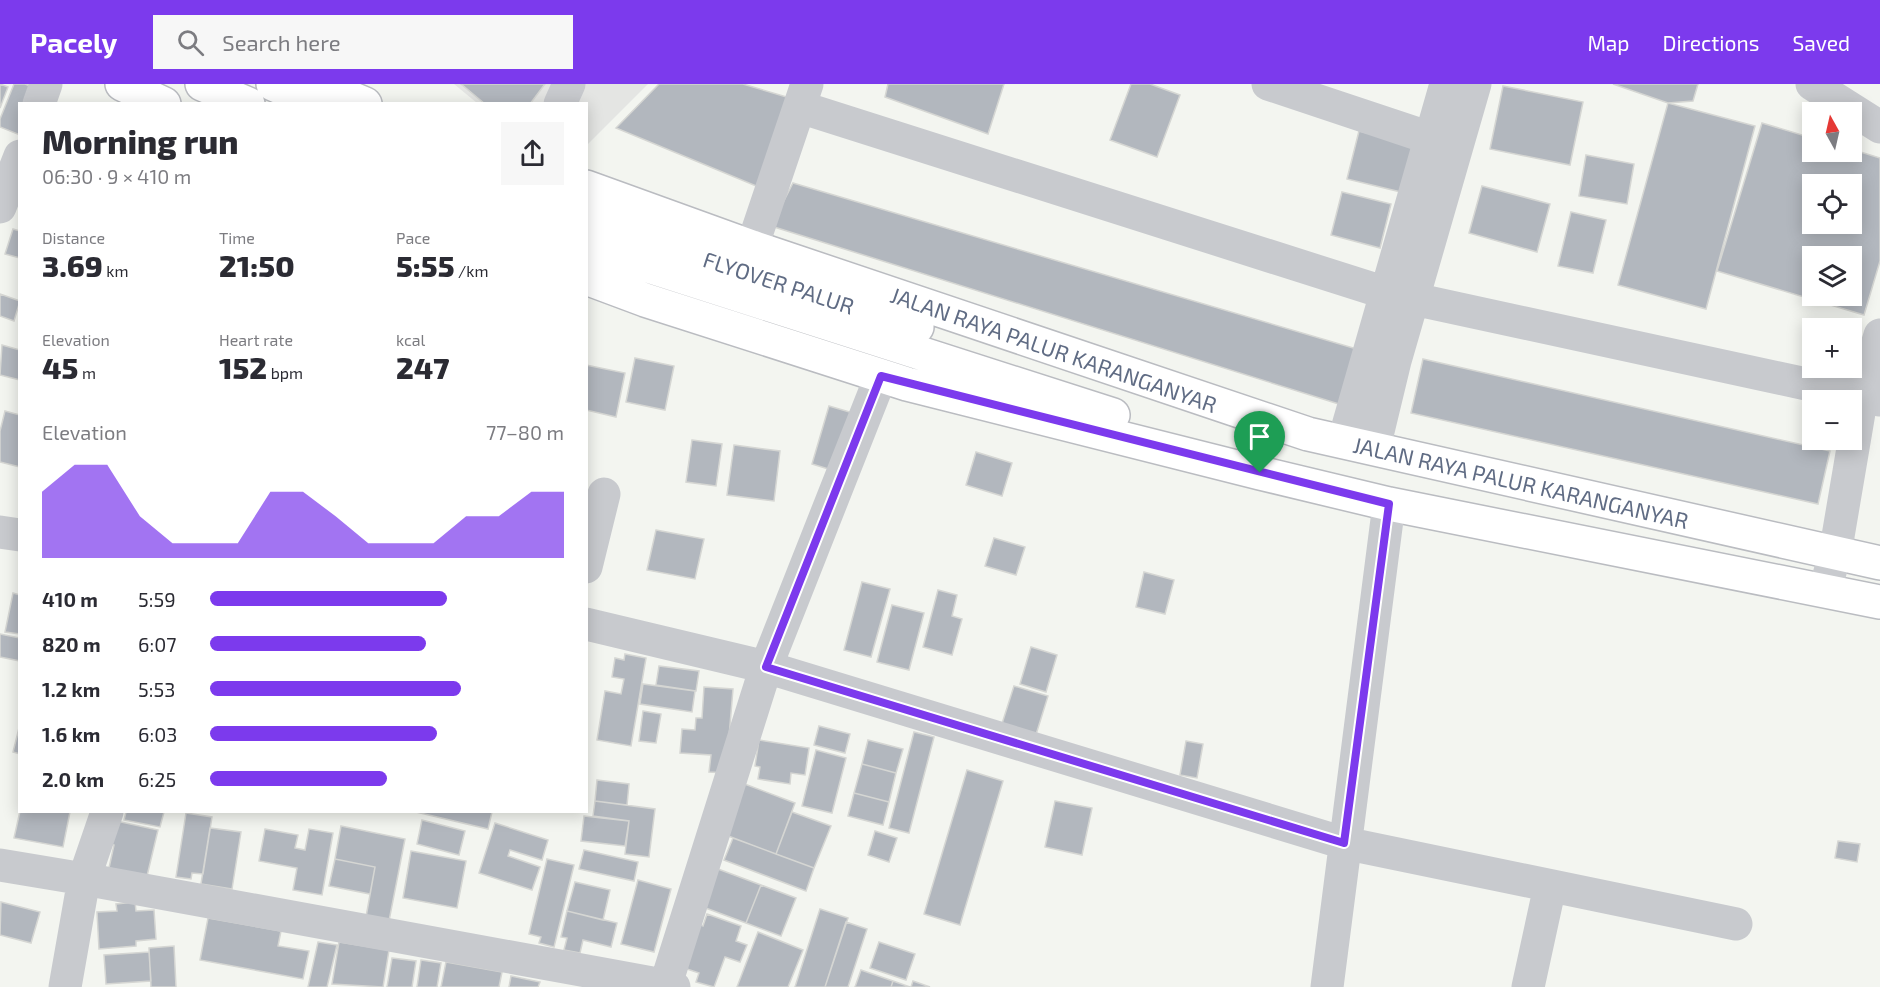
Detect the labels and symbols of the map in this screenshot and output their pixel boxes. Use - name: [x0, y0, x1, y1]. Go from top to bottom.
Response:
- north arrow: [1802, 102, 1862, 162]
- street label: FLYOVER PALUR: [700, 245, 858, 319]
- street label: JALAN RAYA PALUR KARANGANYAR: [888, 281, 1220, 417]
- pin: [1234, 411, 1285, 473]
- street label: JALAN RAYA PALUR KARANGANYAR: [1351, 431, 1691, 533]

